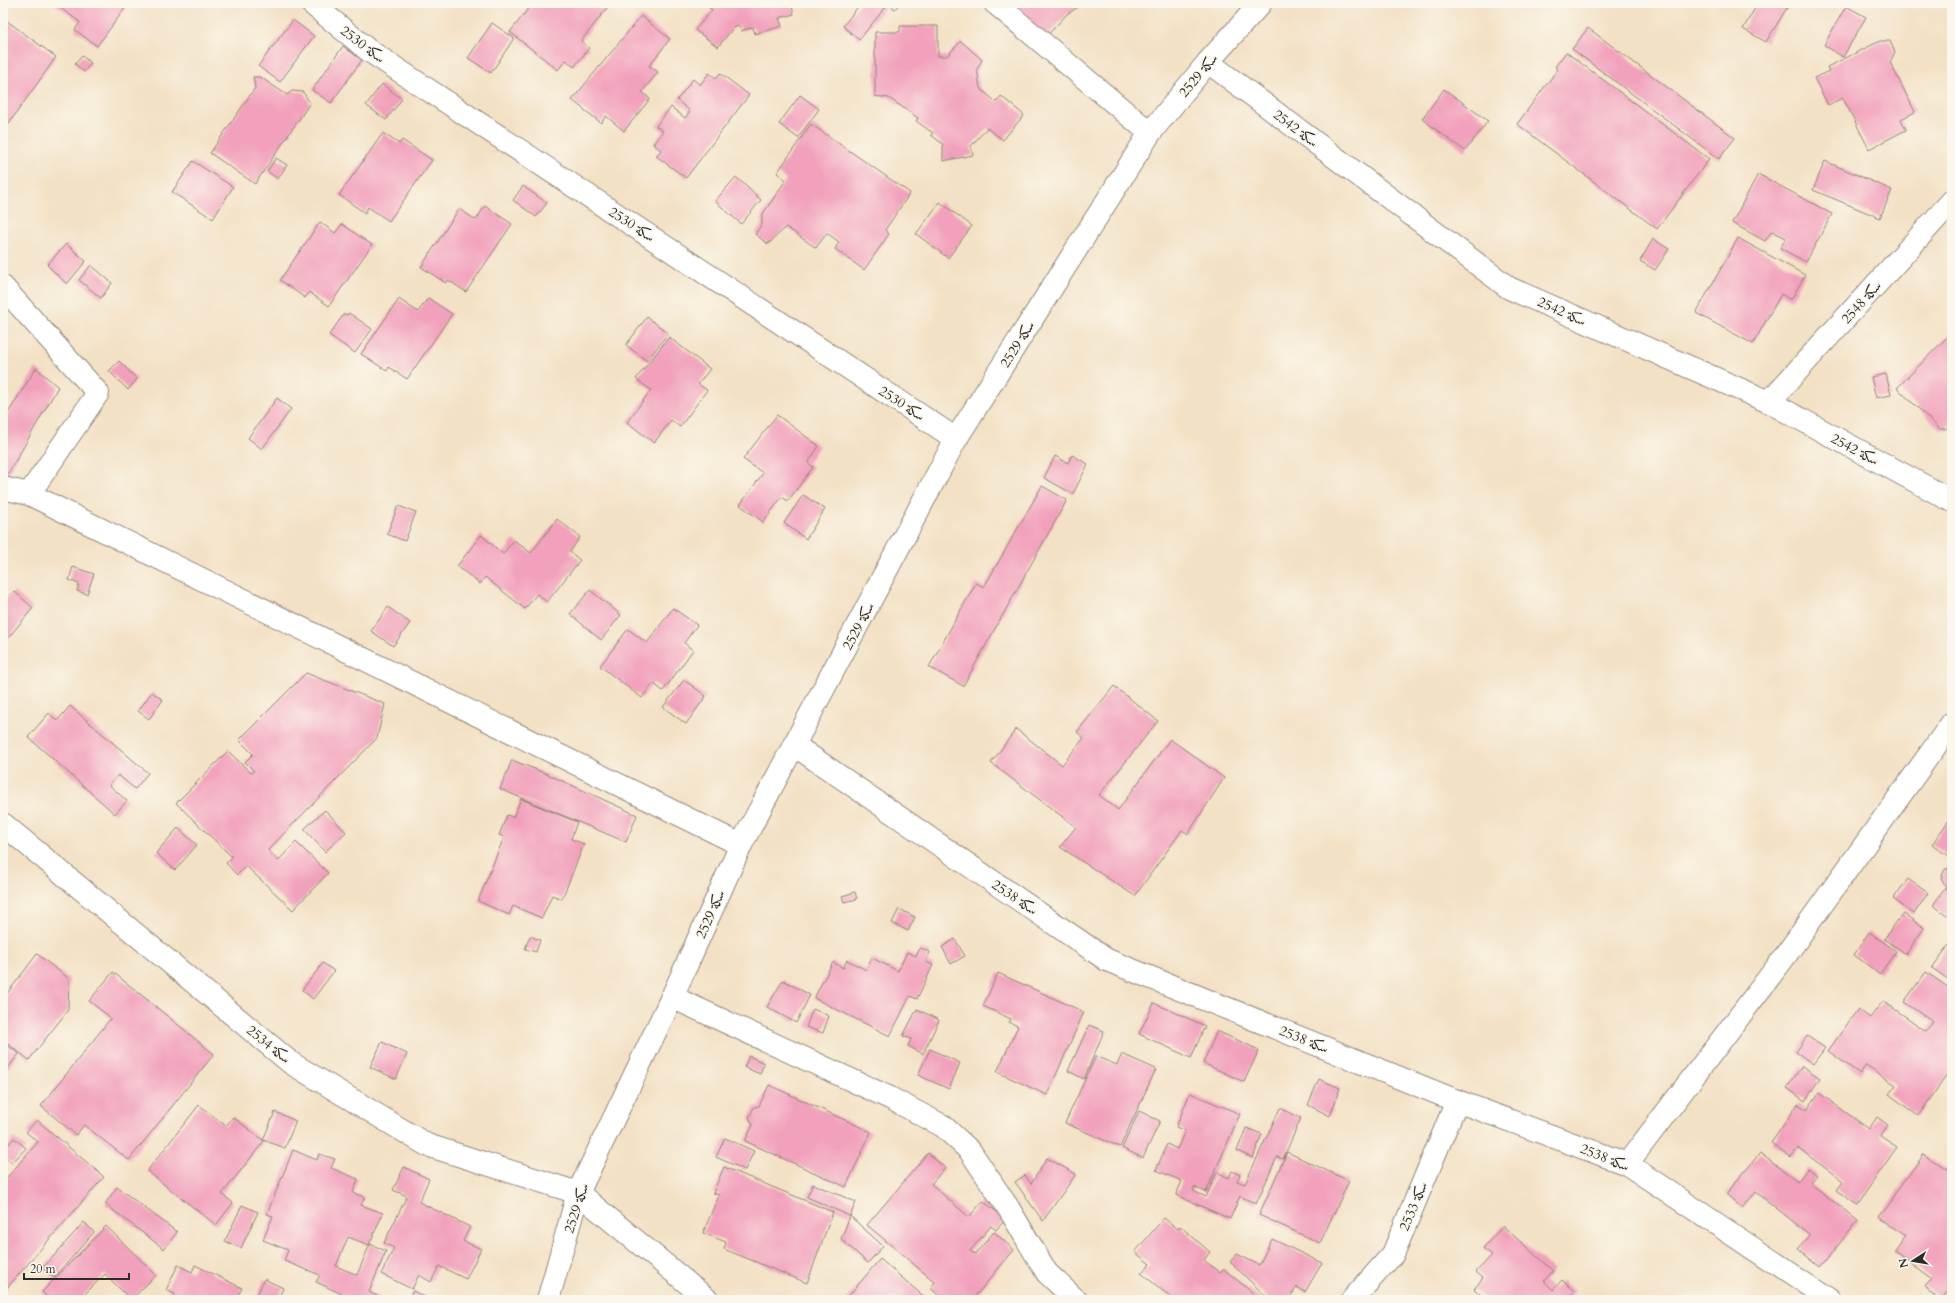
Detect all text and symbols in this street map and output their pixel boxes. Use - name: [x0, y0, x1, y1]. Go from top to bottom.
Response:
- street label: سكة 2530: [336, 21, 389, 68]
- street label: سكة 2529: [1175, 49, 1222, 101]
- street label: سكة 2542: [1269, 105, 1322, 152]
- street label: سكة 2530: [605, 202, 659, 246]
- street label: سكة 2548: [1837, 277, 1886, 328]
- street label: سكة 2542: [1534, 292, 1589, 331]
- street label: سكة 2529: [996, 317, 1039, 371]
- street label: سكة 2530: [875, 381, 929, 425]
- street label: سكة 2542: [1828, 429, 1882, 470]
- street label: سكة 2529: [838, 599, 879, 653]
- street label: سكة 2538: [988, 875, 1041, 920]
- street label: سكة 2529: [691, 887, 730, 942]
- street label: سكة 2534: [243, 1021, 295, 1068]
- street label: سكة 2538: [1276, 1021, 1331, 1058]
- street label: سكة 2538: [1577, 1139, 1632, 1176]
- street label: سكة 2533: [1395, 1179, 1432, 1234]
- street label: سكة 2529: [559, 1181, 593, 1236]
- north arrow: [1893, 1241, 1933, 1281]
- scale bar: [24, 1255, 129, 1281]
- text: N: [1895, 1256, 1912, 1269]
- text: 20 m: [30, 1261, 57, 1277]

